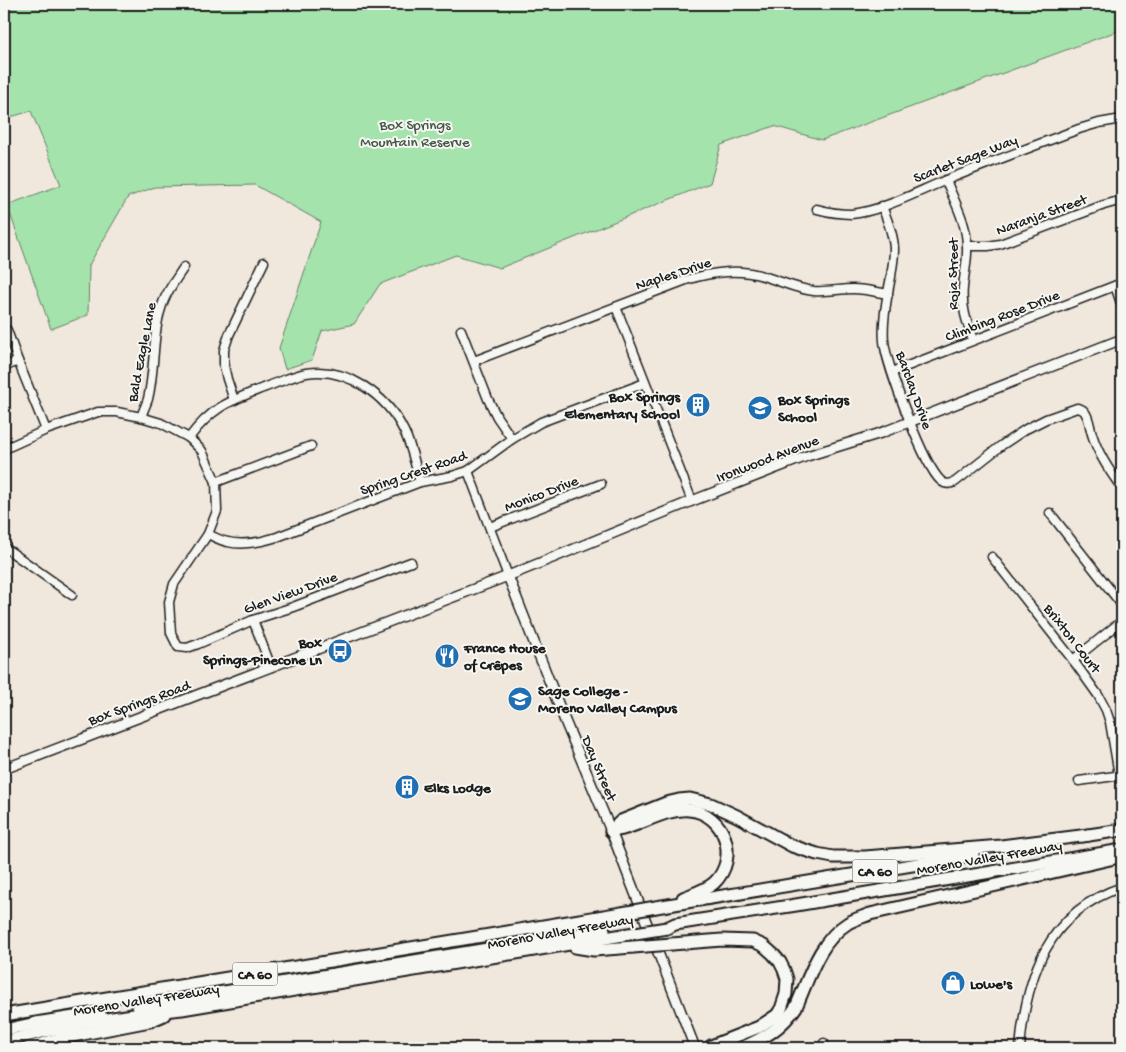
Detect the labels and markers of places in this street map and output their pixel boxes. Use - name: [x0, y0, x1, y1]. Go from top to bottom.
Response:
- place label: Box Springs Elementary School: [564, 389, 681, 424]
- building icon: Box Springs Elementary School: [685, 392, 711, 418]
- place label: Box Springs School: [777, 392, 850, 427]
- school or university icon: Box Springs School: [747, 395, 773, 421]
- place label: Box Springs-Pinecone Ln: [203, 635, 323, 670]
- bus stop icon: Box Springs-Pinecone Ln: [327, 638, 353, 664]
- place label: France House of Crêpes: [463, 640, 547, 675]
- restaurant icon: France House of Crêpes: [434, 643, 460, 669]
- place label: Sage College - Moreno Valley Campus: [538, 683, 678, 718]
- school or university icon: Sage College - Moreno Valley Campus: [507, 686, 533, 712]
- building icon: Elks Lodge: [394, 774, 420, 800]
- place label: Elks Lodge: [424, 780, 492, 798]
- shop icon: Lowe's: [940, 970, 966, 996]
- place label: Lowe's: [970, 976, 1013, 994]

